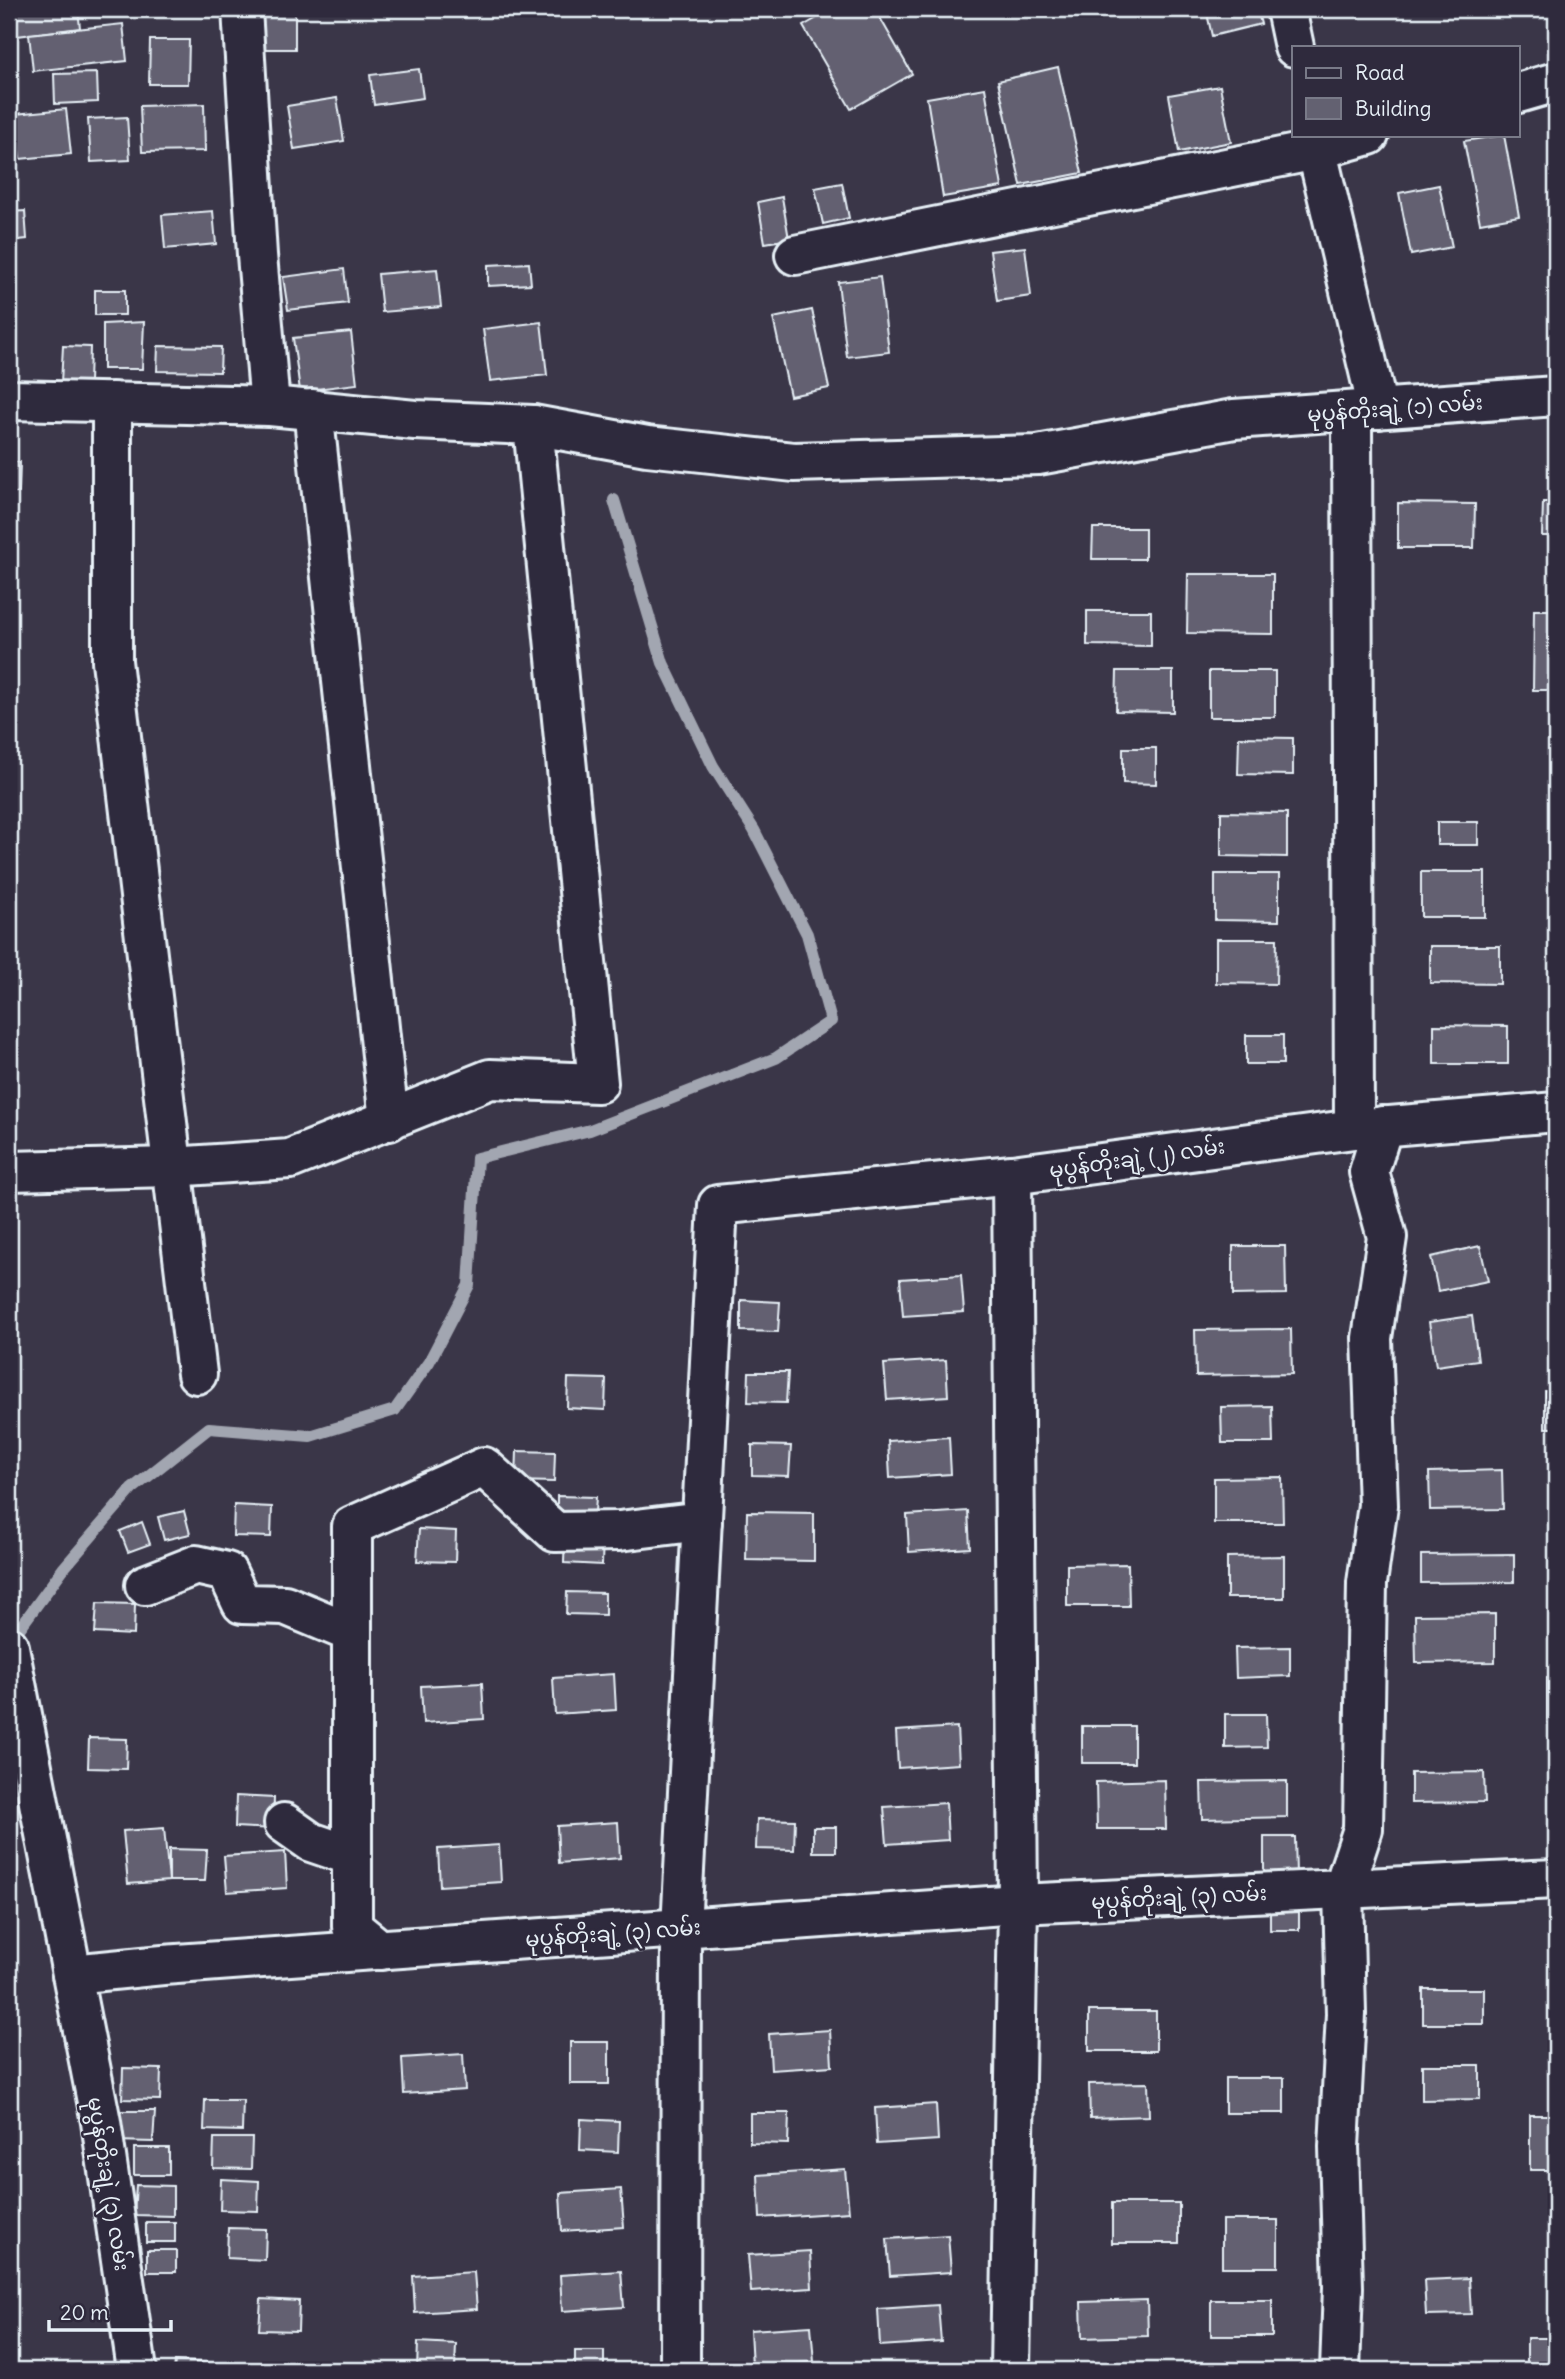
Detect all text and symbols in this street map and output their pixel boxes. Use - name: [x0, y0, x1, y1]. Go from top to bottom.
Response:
- legend: [1292, 46, 1520, 136]
- text: Road: [1355, 59, 1404, 86]
- text: Building: [1355, 95, 1431, 122]
- street label: မုပွန်တိုးချဲ့ (၁) လမ်း: [1306, 386, 1484, 433]
- street label: မုပွန်တိုးချဲ့ (၂) လမ်း: [1047, 1130, 1227, 1189]
- street label: မုပွန်တိုးချဲ့ (၃) လမ်း: [1090, 1877, 1268, 1920]
- street label: မုပွန်တိုးချဲ့ (၃) လမ်း: [524, 1911, 702, 1958]
- street label: မုပွန်တိုးချဲ့ (၃) လမ်း: [77, 2095, 138, 2274]
- scale bar: [49, 2288, 172, 2332]
- text: 20 m: [60, 2299, 109, 2326]

